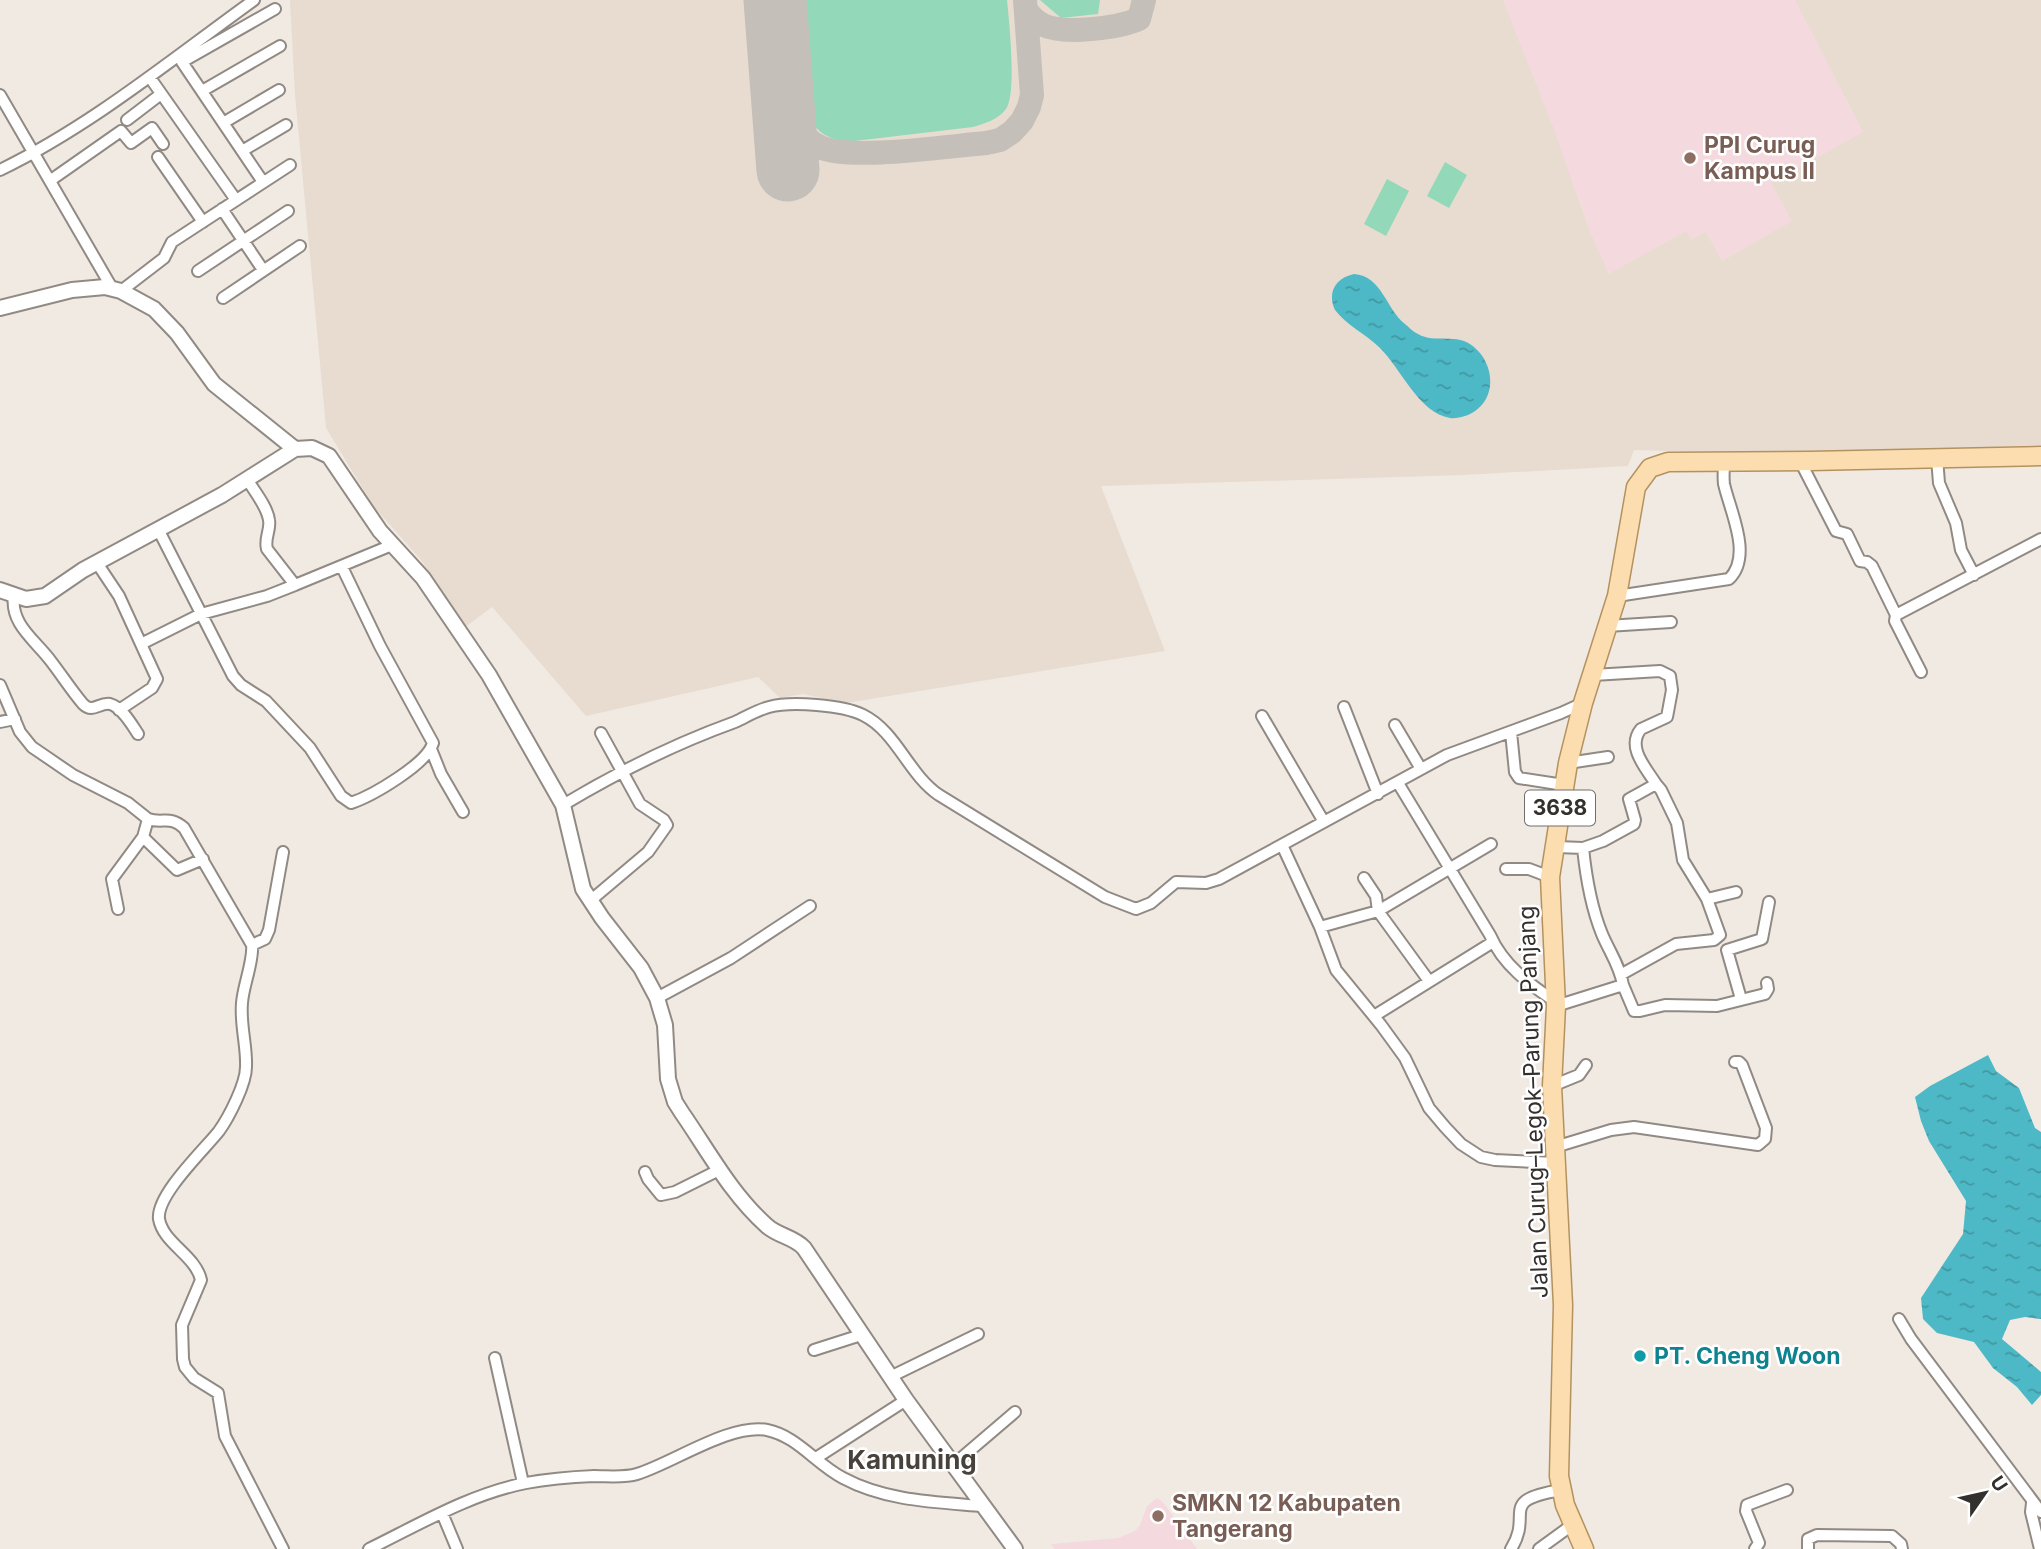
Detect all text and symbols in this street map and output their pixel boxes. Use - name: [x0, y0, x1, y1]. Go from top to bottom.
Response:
- place label: PPI Curug Kampus II: [1704, 131, 1815, 185]
- marker: PPI Curug Kampus II: [1682, 150, 1698, 166]
- road number: 3638: [1525, 790, 1595, 826]
- street label: Jalan Curug–Legok–Parung Panjang: [1512, 905, 1554, 1299]
- place label: PT. Cheng Woon: [1654, 1342, 1840, 1370]
- marker: PT. Cheng Woon: [1632, 1348, 1648, 1364]
- district label: Kamuning: [847, 1444, 977, 1475]
- north arrow: [1950, 1458, 2020, 1528]
- text: U: [1985, 1472, 2012, 1496]
- place label: SMKN 12 Kabupaten Tangerang: [1172, 1489, 1401, 1543]
- marker: SMKN 12 Kabupaten Tangerang: [1150, 1508, 1166, 1524]

